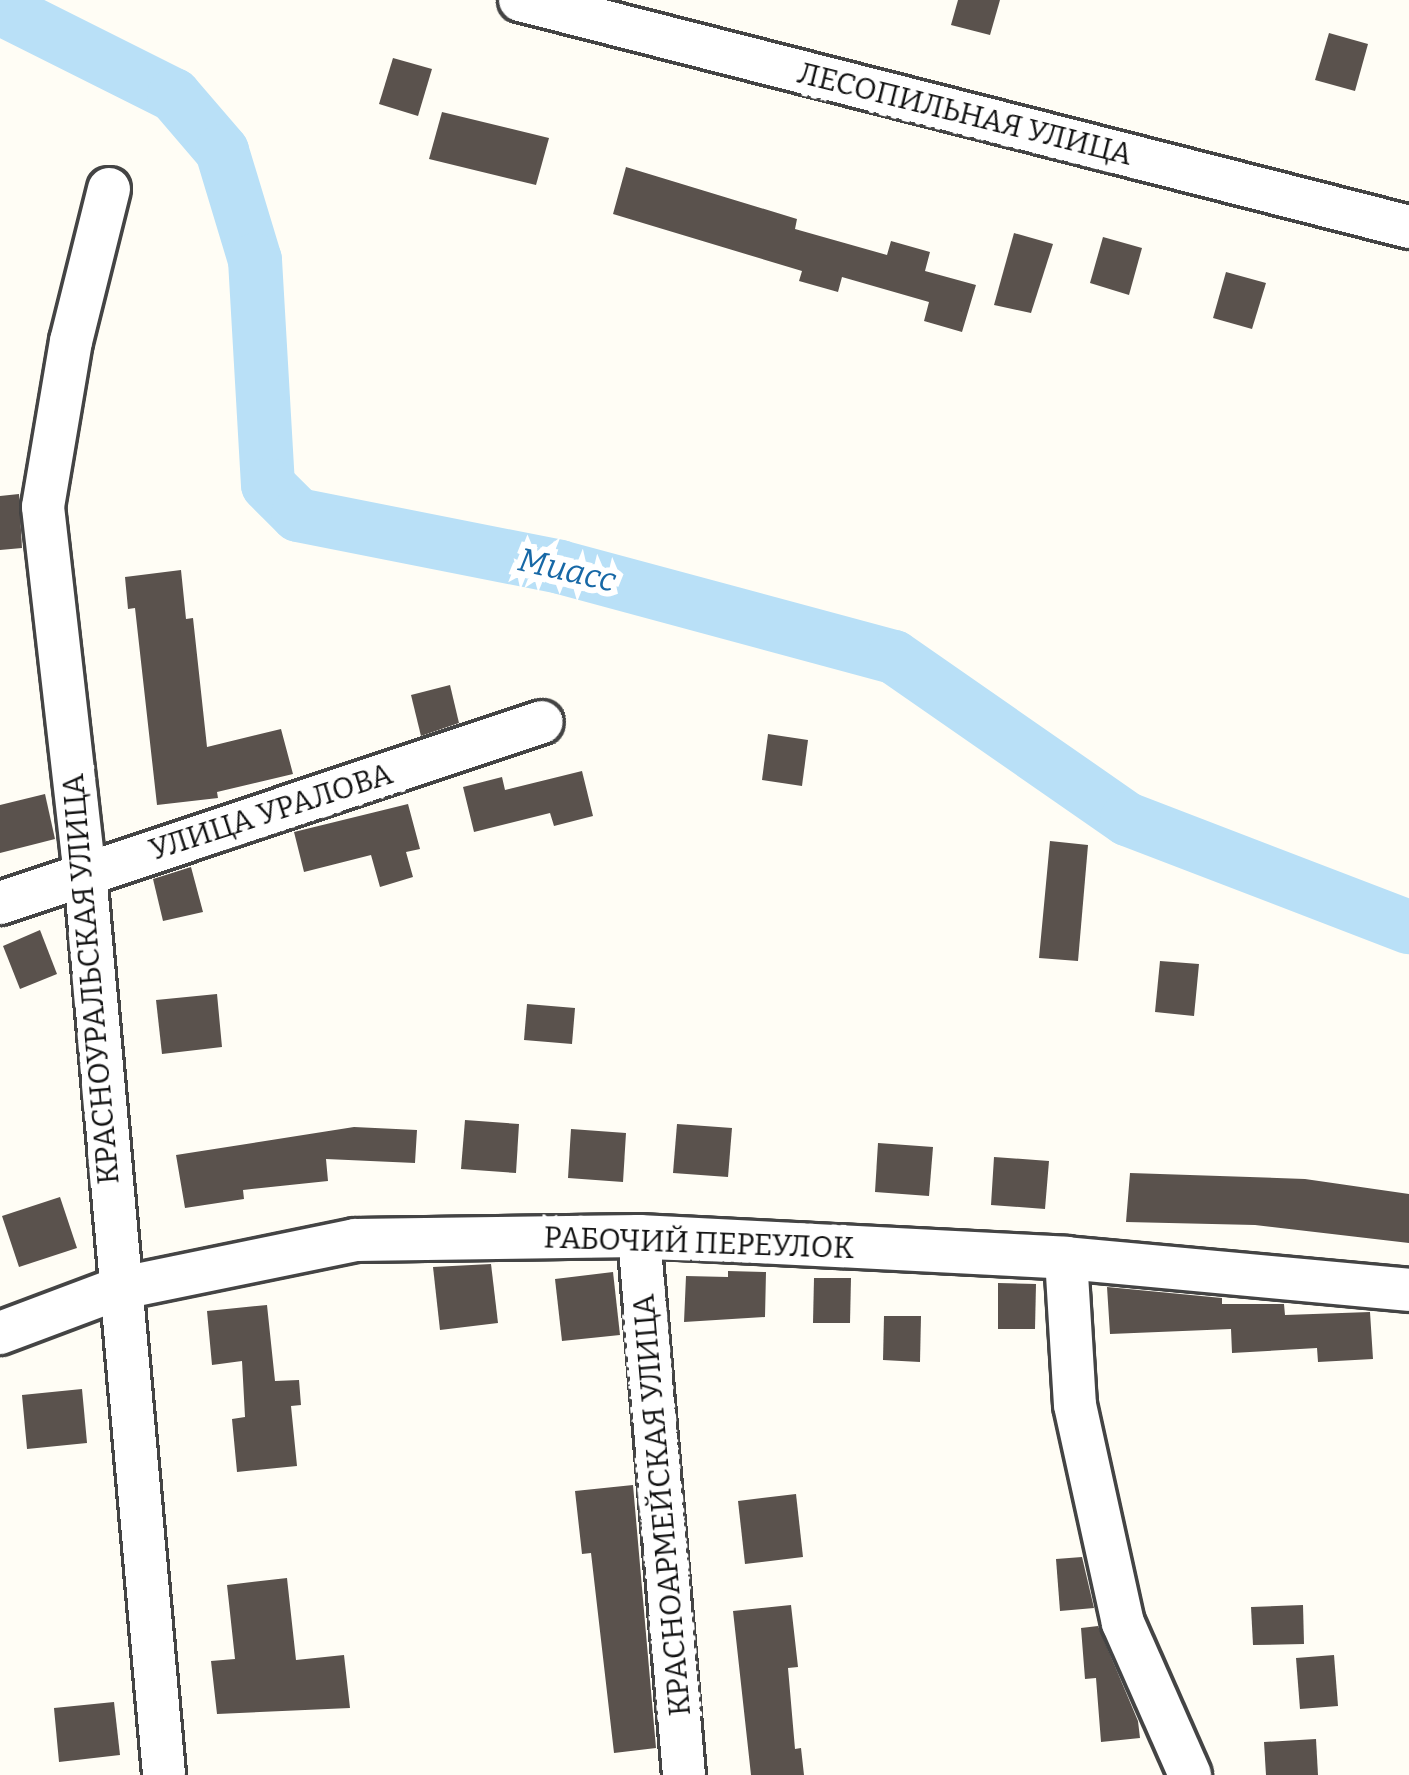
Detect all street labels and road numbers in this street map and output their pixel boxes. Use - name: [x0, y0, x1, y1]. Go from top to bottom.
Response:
- street label: ЛЕСОПИЛЬНАЯ УЛИЦА: [794, 55, 1136, 173]
- street label: УЛИЦА УРАЛОВА: [145, 756, 397, 868]
- street label: КРАСНОУРАЛЬСКАЯ УЛИЦА: [55, 772, 127, 1186]
- street label: РАБОЧИЙ ПЕРЕУЛОК: [543, 1220, 855, 1266]
- street label: КРАСНОАРМЕЙСКАЯ УЛИЦА: [626, 1293, 698, 1717]

